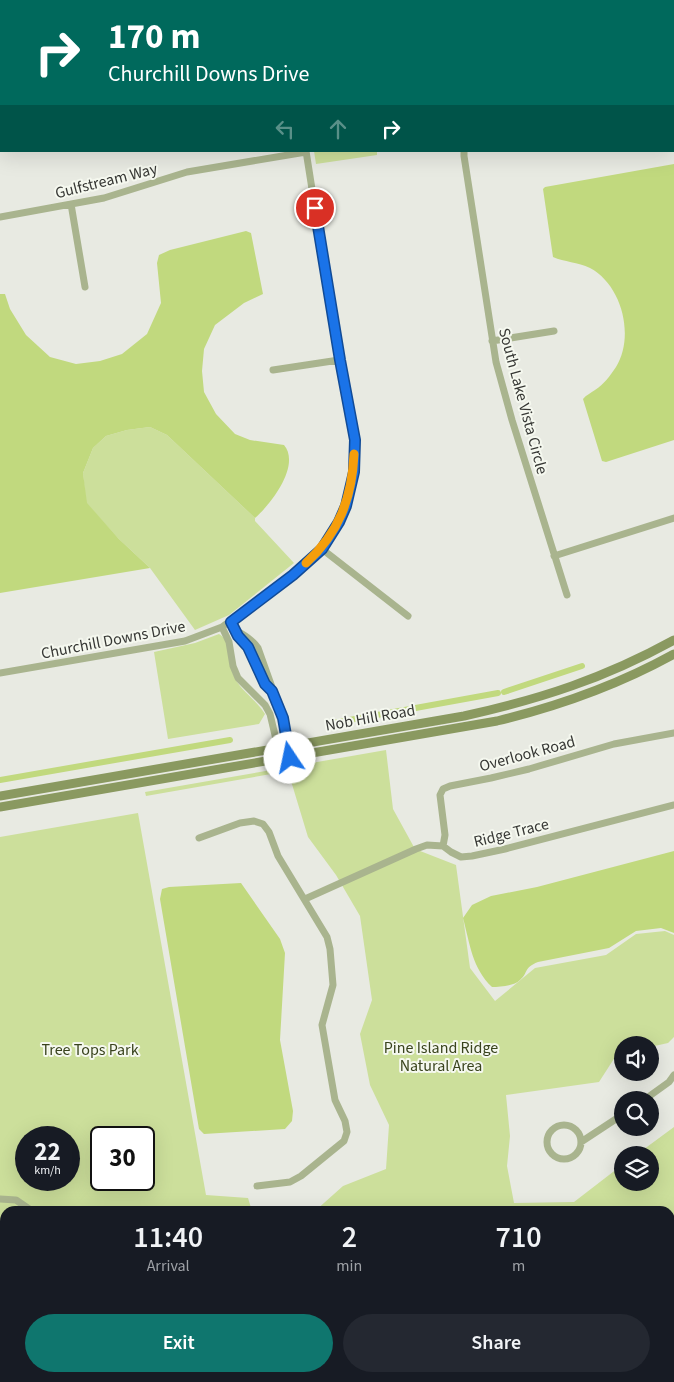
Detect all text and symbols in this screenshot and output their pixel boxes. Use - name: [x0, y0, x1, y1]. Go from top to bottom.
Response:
- text: 170 m: [108, 12, 200, 62]
- icon: right: [25, 20, 90, 85]
- text: Churchill Downs Drive: [108, 58, 309, 90]
- icon: left: [271, 115, 299, 143]
- icon: ahead: [324, 115, 352, 143]
- icon: right: [377, 115, 405, 143]
- street label: Gulfstream Way: [53, 158, 160, 204]
- pin: [294, 187, 336, 229]
- icon: arrive: [301, 194, 329, 222]
- street label: South Lake Vista Circle: [493, 326, 553, 477]
- street label: Churchill Downs Drive: [39, 615, 187, 665]
- street label: Nob Hill Road: [323, 699, 417, 737]
- position arrow: [263, 731, 315, 783]
- street label: Overlook Road: [477, 731, 578, 777]
- street label: Ridge Trace: [471, 813, 551, 853]
- map controls: [614, 1036, 659, 1191]
- button: sound: [614, 1036, 659, 1081]
- park label: Pine Island Ridge Natural Area: [384, 1037, 498, 1077]
- park label: Tree Tops Park: [41, 1039, 139, 1061]
- button: search: [614, 1091, 659, 1136]
- speed limit sign: 30: [90, 1126, 155, 1191]
- text: 22: [34, 1134, 61, 1170]
- button: layers: [614, 1146, 659, 1191]
- text: km/h: [34, 1162, 61, 1179]
- text: 11:40: [133, 1216, 203, 1259]
- text: 2: [342, 1216, 357, 1259]
- text: 710: [496, 1216, 542, 1259]
- text: Arrival: [147, 1255, 190, 1277]
- text: min: [336, 1255, 362, 1277]
- text: m: [512, 1255, 525, 1277]
- button: Exit: [25, 1314, 333, 1372]
- button: Share: [343, 1314, 650, 1372]

